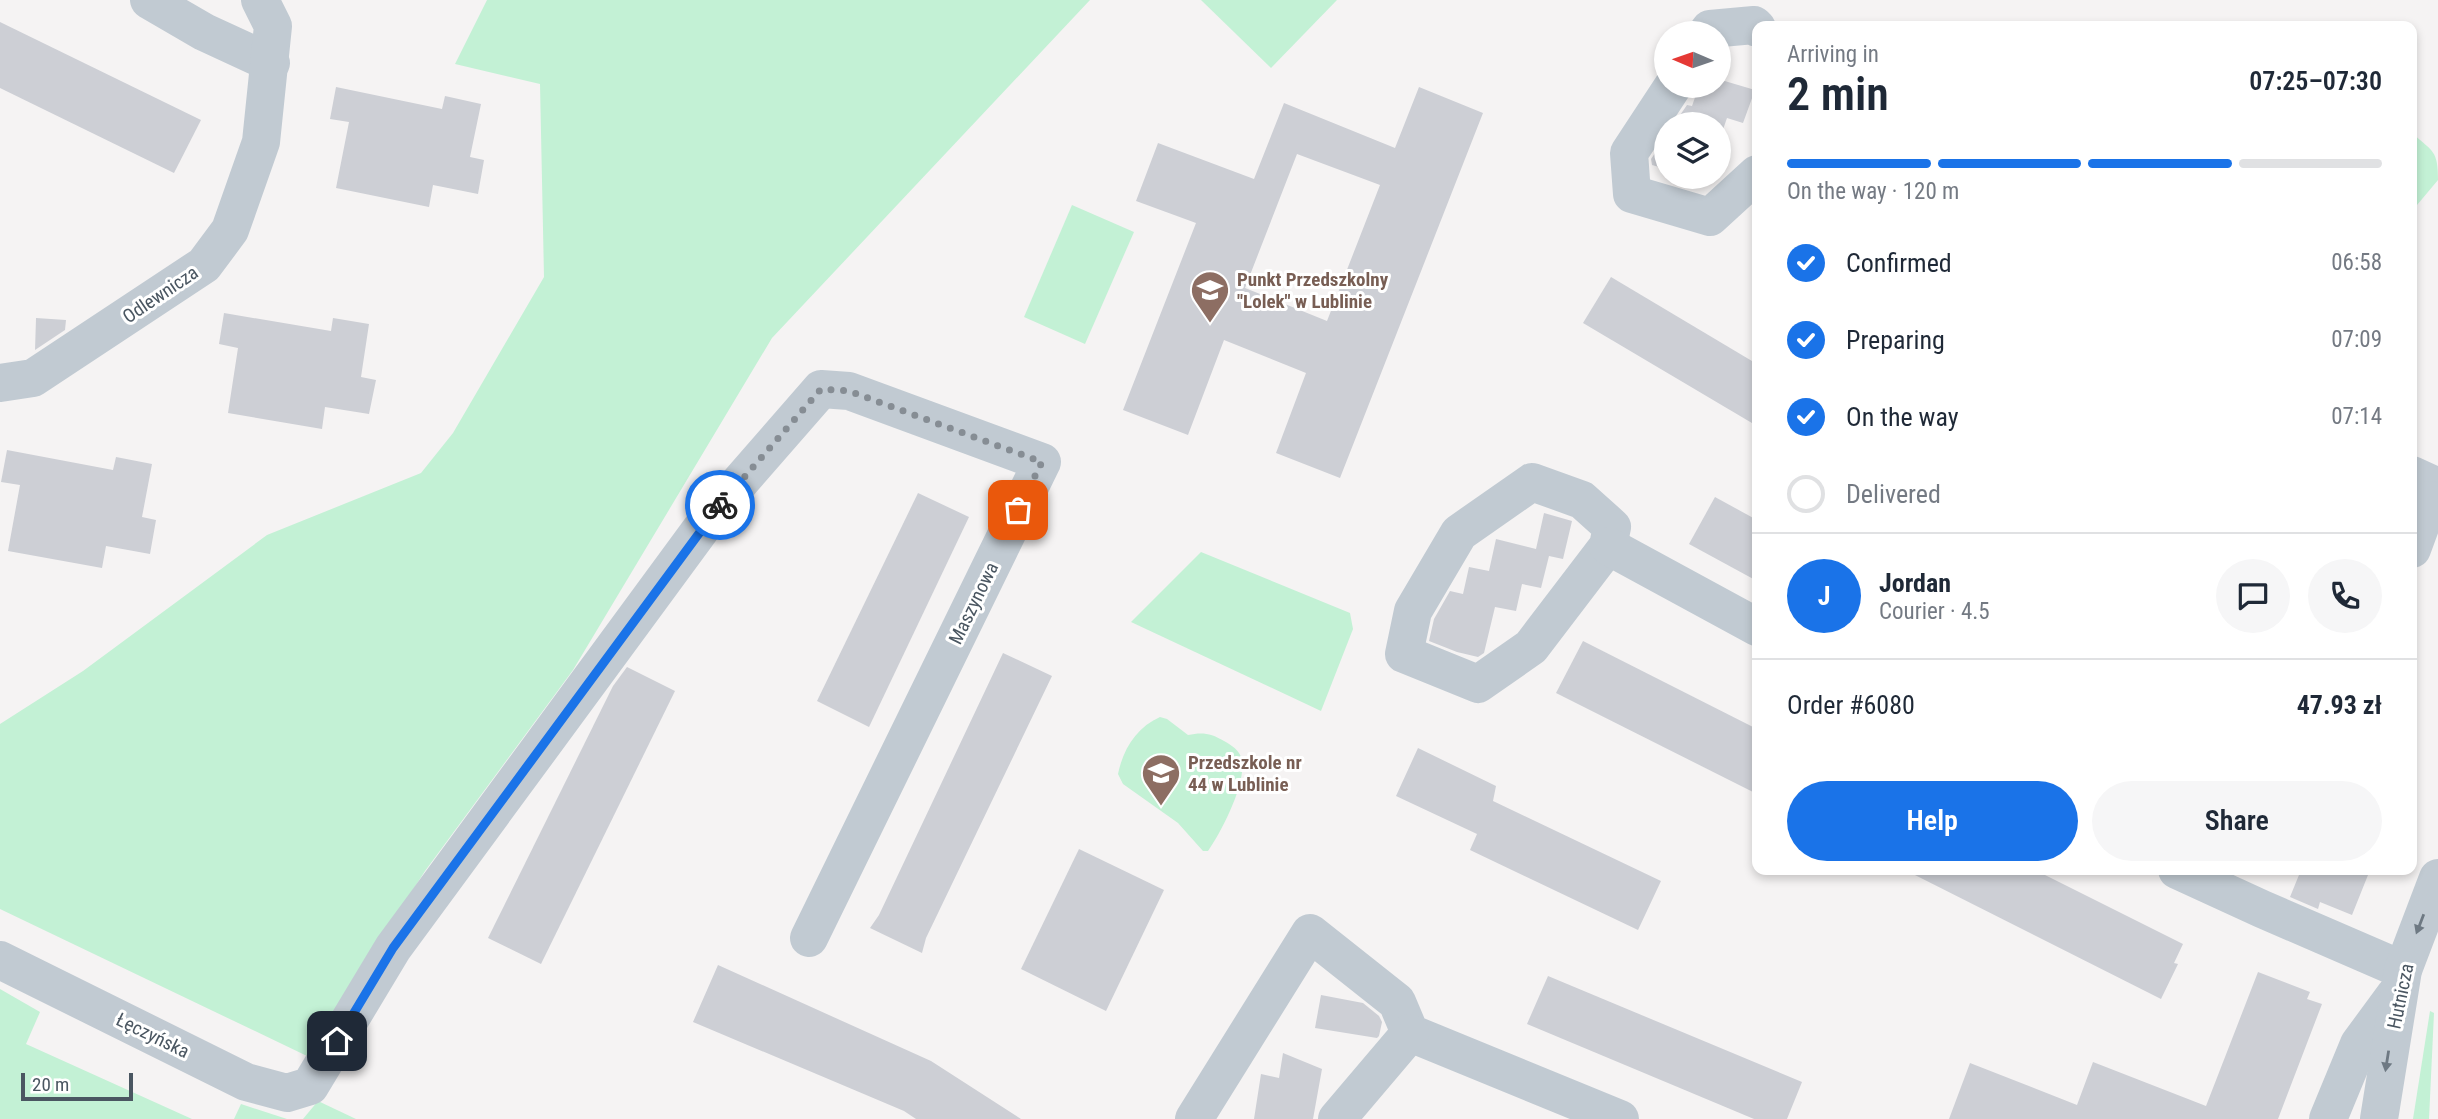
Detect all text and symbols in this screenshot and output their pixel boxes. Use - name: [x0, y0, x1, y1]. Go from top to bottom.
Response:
- north arrow: [1654, 21, 1731, 98]
- map controls: [1654, 21, 1731, 189]
- text: Arriving in: [1787, 41, 1879, 68]
- text: 07:25–07:30: [2249, 66, 2382, 96]
- text: 2 min: [1787, 67, 1889, 121]
- button: layers: [1654, 112, 1731, 189]
- text: On the way · 120 m: [1787, 178, 1959, 205]
- icon: check: [1787, 244, 1825, 282]
- text: Confirmed: [1846, 248, 1952, 278]
- text: 06:58: [2331, 249, 2382, 276]
- street label: Odlewnicza: [118, 261, 202, 328]
- place label: Punkt Przedszkolny "Lolek" w Lublinie: [1237, 268, 1389, 313]
- school or university icon: Punkt Przedszkolny "Lolek" w Lublinie: [1189, 269, 1231, 324]
- icon: check: [1787, 321, 1825, 359]
- text: Preparing: [1846, 325, 1945, 355]
- text: 07:09: [2331, 326, 2382, 353]
- icon: check: [1787, 398, 1825, 436]
- text: On the way: [1846, 402, 1959, 432]
- text: 07:14: [2331, 403, 2382, 430]
- courier: [685, 470, 755, 540]
- text: Delivered: [1846, 479, 1941, 509]
- pin: [988, 480, 1048, 540]
- icon: bike: [701, 486, 739, 524]
- icon: bag: [999, 491, 1037, 529]
- street label: Maszynowa: [944, 558, 1003, 648]
- button: chat: [2216, 559, 2290, 633]
- button: phone: [2308, 559, 2382, 633]
- text: Jordan: [1879, 568, 1951, 598]
- text: J: [1818, 581, 1830, 611]
- text: Courier · 4.5: [1879, 598, 1990, 625]
- text: Order #6080: [1787, 690, 1915, 720]
- text: 47.93 zł: [2297, 690, 2382, 720]
- place label: Przedszkole nr 44 w Lublinie: [1188, 751, 1302, 796]
- school or university icon: Przedszkole nr 44 w Lublinie: [1140, 752, 1182, 807]
- button: Help: [1787, 781, 2078, 861]
- button: Share: [2092, 781, 2382, 861]
- one-way arrow: [2414, 913, 2425, 934]
- street label: Hutnicza: [2382, 961, 2419, 1031]
- street label: Łęczyńska: [112, 1008, 193, 1063]
- pin: [307, 1011, 367, 1071]
- icon: home: [318, 1022, 356, 1060]
- one-way arrow: [2381, 1050, 2392, 1072]
- scale bar: [21, 1070, 133, 1102]
- text: 20 m: [32, 1073, 69, 1096]

